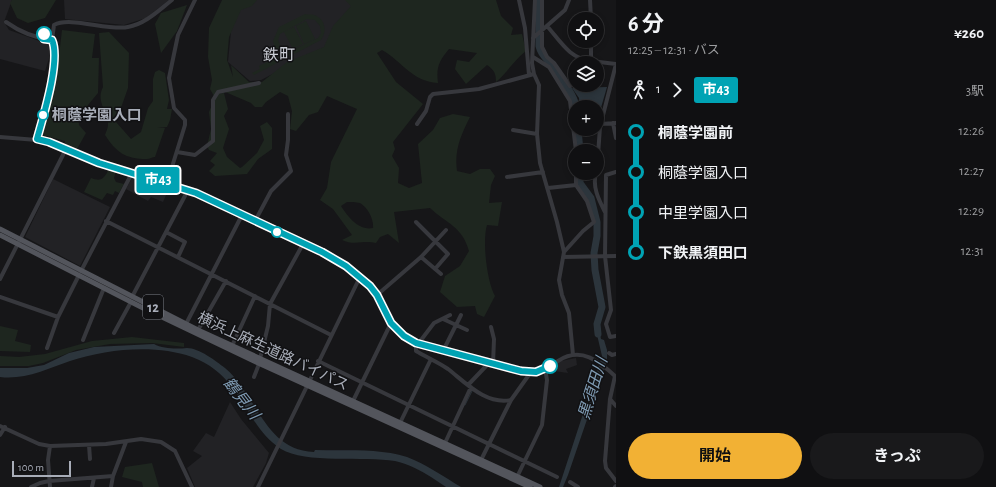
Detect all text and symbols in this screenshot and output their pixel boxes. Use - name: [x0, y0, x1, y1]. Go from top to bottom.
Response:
- map controls: [568, 12, 604, 180]
- button: locate: [568, 12, 604, 48]
- text: 6 分: [628, 13, 664, 35]
- unlabelled marker: [36, 26, 52, 42]
- text: ¥260: [954, 26, 984, 41]
- text: 12:25 – 12:31 · バス: [628, 44, 720, 57]
- district label: 鉄町: [263, 47, 295, 63]
- button: layers: [568, 56, 604, 92]
- icon: walk: [628, 79, 650, 101]
- icon: forward: [666, 79, 688, 101]
- text: 1: [656, 83, 660, 96]
- text: 市43: [702, 83, 730, 97]
- text: 3駅: [966, 85, 984, 98]
- button: +: [568, 100, 604, 136]
- place label: 桐蔭学園入口: [52, 107, 142, 123]
- marker: 桐蔭学園入口: [37, 109, 49, 121]
- text: 12:26: [959, 125, 984, 138]
- text: 桐蔭学園前: [658, 126, 733, 141]
- button: −: [568, 144, 604, 180]
- text: 12:27: [959, 165, 984, 178]
- text: 桐蔭学園入口: [658, 166, 748, 181]
- line badge: 市43: [135, 167, 181, 193]
- text: 市43: [144, 173, 172, 187]
- text: 12:29: [959, 205, 984, 218]
- text: 中里学園入口: [658, 206, 748, 221]
- unlabelled marker: [271, 226, 283, 238]
- text: 12:31: [961, 245, 984, 258]
- text: 下鉄黒須田口: [658, 246, 748, 261]
- road number: 12: [143, 295, 163, 319]
- street label: 横浜上麻生道路バイパス: [195, 309, 351, 393]
- water label: 黒須田川: [575, 353, 611, 421]
- unlabelled marker: [542, 358, 558, 374]
- water label: 鶴見川: [220, 374, 264, 424]
- button: 開始: [628, 433, 802, 479]
- button: きっぷ: [810, 433, 984, 479]
- scale bar: [12, 459, 71, 478]
- text: 100 m: [18, 462, 44, 473]

